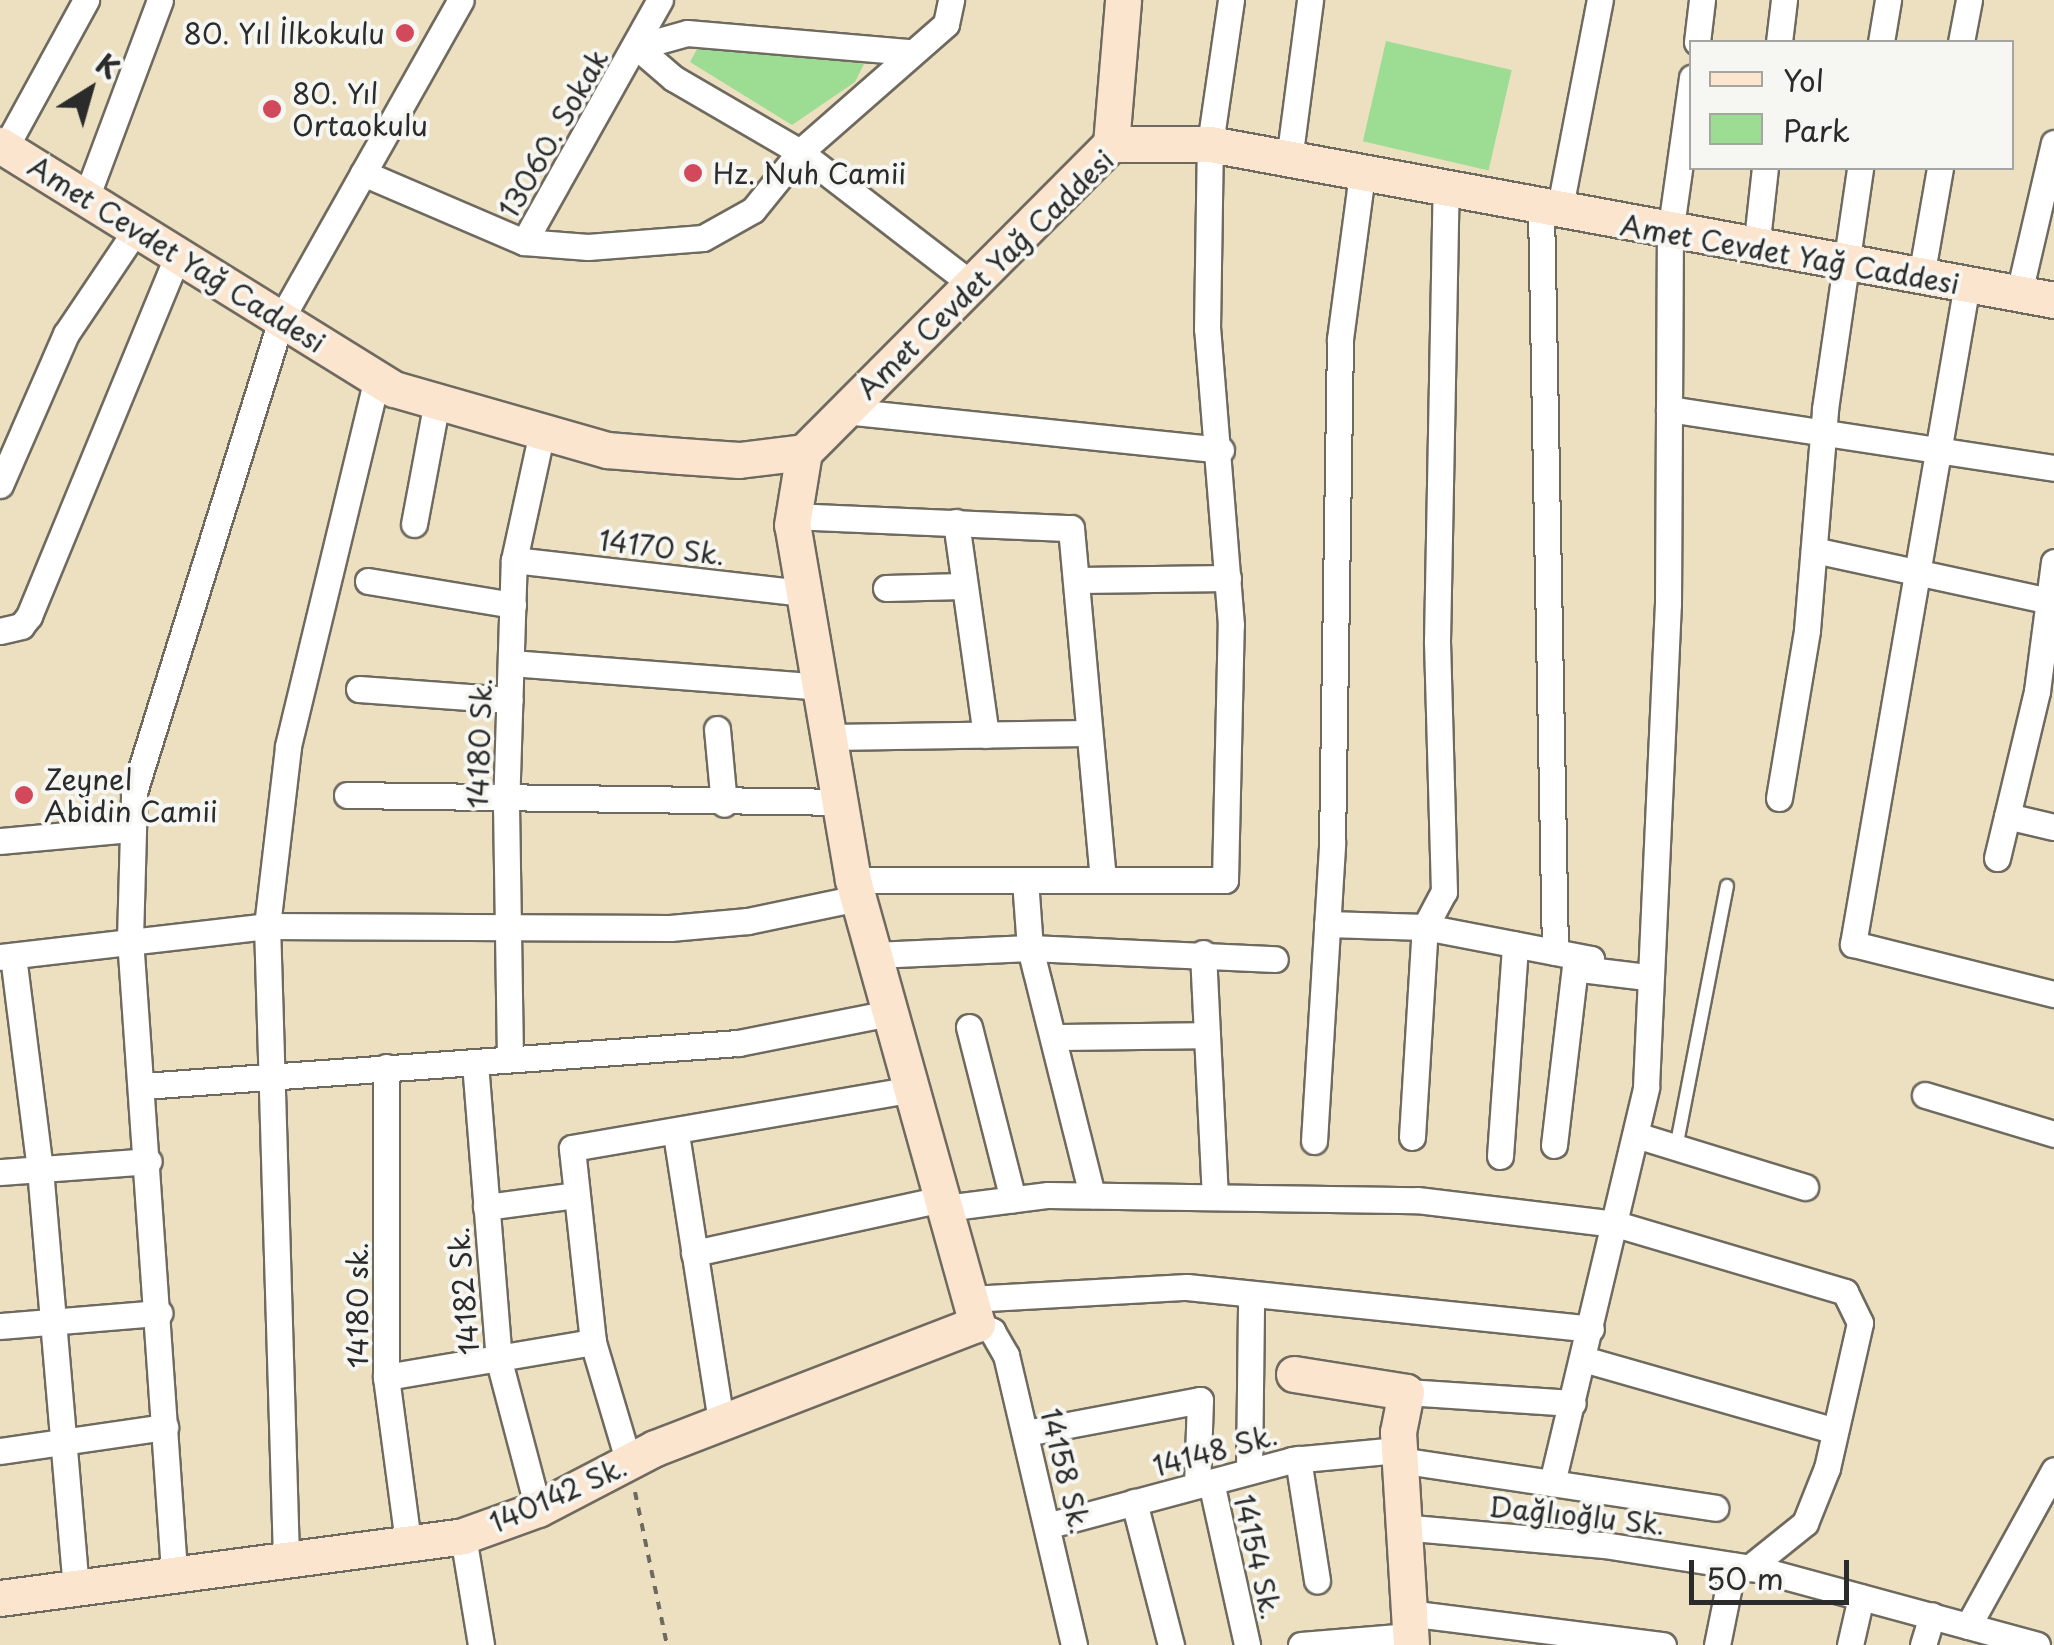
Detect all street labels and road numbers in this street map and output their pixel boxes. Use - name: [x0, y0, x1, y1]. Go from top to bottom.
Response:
- street label: 13060. Sokak: [491, 42, 615, 224]
- street label: Amet Cevdet Yağ Caddesi: [849, 142, 1121, 406]
- street label: Amet Cevdet Yağ Caddesi: [21, 148, 333, 360]
- street label: Amet Cevdet Yağ Caddesi: [1617, 207, 1963, 301]
- street label: 14170 Sk.: [596, 523, 728, 571]
- street label: 14180 Sk.: [460, 676, 498, 810]
- street label: 14182 Sk.: [441, 1225, 485, 1357]
- street label: 14180 sk.: [340, 1241, 374, 1369]
- street label: 14158 Sk.: [1034, 1405, 1098, 1537]
- street label: 14148 Sk.: [1149, 1417, 1281, 1483]
- street label: 140142 Sk.: [482, 1448, 634, 1540]
- street label: Dağlıoğlu Sk.: [1487, 1489, 1667, 1541]
- street label: 14154 Sk.: [1227, 1490, 1289, 1624]

